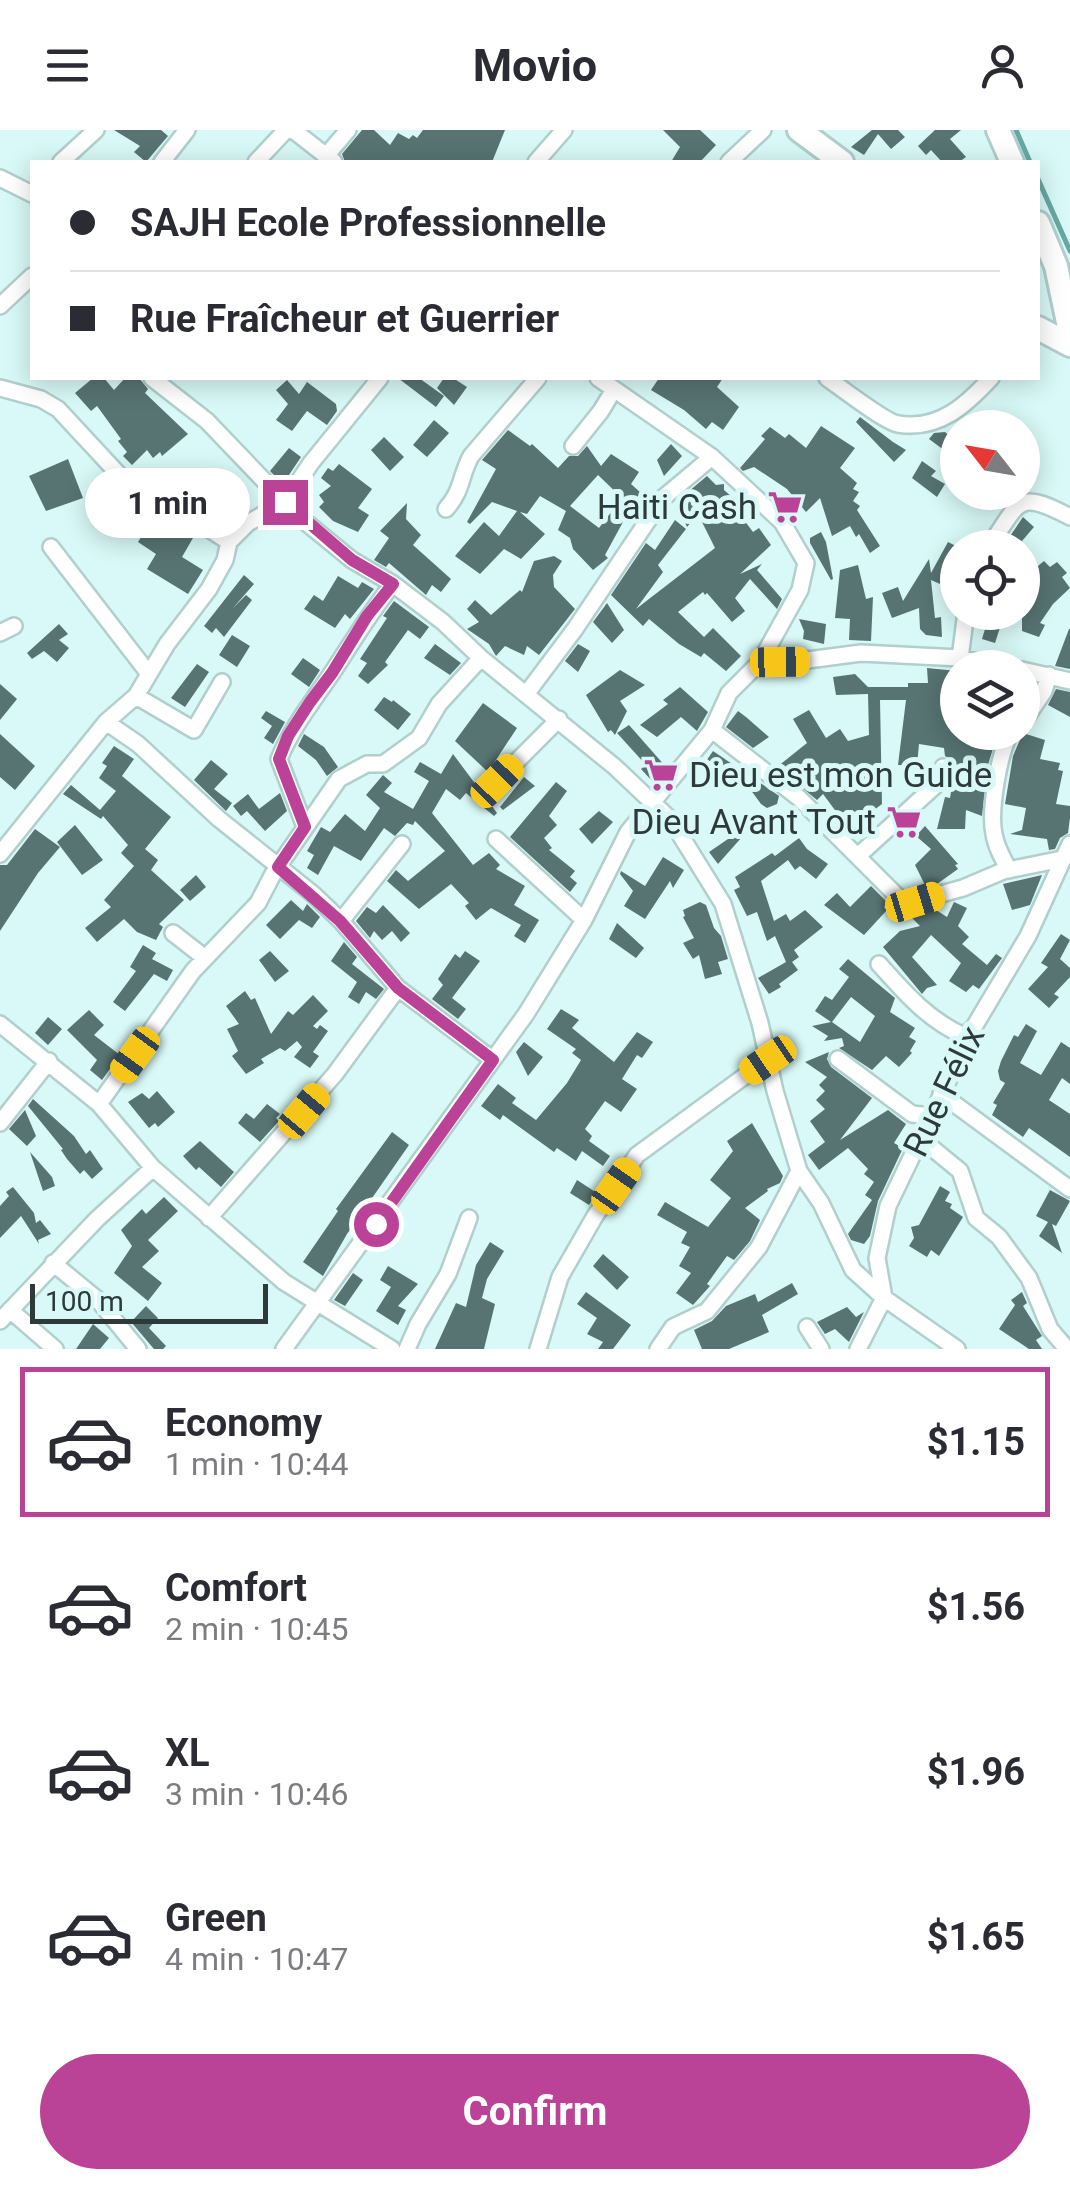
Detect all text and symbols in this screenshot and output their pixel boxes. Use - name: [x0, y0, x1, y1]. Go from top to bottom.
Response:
- icon: menu: [40, 38, 95, 93]
- icon: person: [975, 38, 1030, 93]
- text: Movio: [473, 39, 597, 92]
- text: SAJH Ecole Professionnelle: [130, 201, 606, 245]
- text: Rue Fraîcheur et Guerrier: [130, 297, 559, 341]
- north arrow: [940, 410, 1040, 510]
- map controls: [940, 410, 1040, 750]
- callout: 1 min: [85, 467, 250, 537]
- route end: [263, 480, 308, 525]
- text: 1 min: [127, 484, 208, 522]
- place label: Haiti Cash: [597, 487, 757, 528]
- supermarket icon: Haiti Cash: [766, 488, 804, 526]
- button: locate: [940, 530, 1040, 630]
- car: [750, 646, 810, 678]
- button: layers: [940, 650, 1040, 750]
- car: [465, 749, 529, 813]
- place label: Dieu est mon Guide: [689, 755, 992, 796]
- supermarket icon: Dieu est mon Guide: [642, 756, 680, 794]
- place label: Dieu Avant Tout: [632, 802, 876, 843]
- supermarket icon: Dieu Avant Tout: [885, 803, 923, 841]
- car: [882, 879, 948, 925]
- street label: Rue Félix: [895, 1019, 994, 1163]
- car: [105, 1022, 165, 1088]
- car: [735, 1031, 801, 1089]
- car: [273, 1078, 335, 1144]
- car: [587, 1153, 645, 1219]
- route start: [354, 1202, 399, 1247]
- scale bar: [30, 1279, 268, 1324]
- text: 100 m: [45, 1285, 124, 1318]
- icon: car: [45, 1397, 135, 1487]
- text: Economy: [165, 1401, 322, 1445]
- text: $1.15: [927, 1420, 1025, 1464]
- text: 1 min · 10:44: [165, 1445, 348, 1483]
- icon: car: [45, 1562, 135, 1652]
- text: Comfort: [165, 1566, 307, 1610]
- text: $1.56: [927, 1585, 1025, 1629]
- text: 2 min · 10:45: [165, 1610, 348, 1648]
- icon: car: [45, 1727, 135, 1817]
- text: XL: [165, 1731, 210, 1775]
- text: $1.96: [927, 1750, 1025, 1794]
- text: 3 min · 10:46: [165, 1775, 348, 1813]
- icon: car: [45, 1892, 135, 1982]
- text: Green: [165, 1896, 267, 1940]
- text: $1.65: [927, 1915, 1025, 1959]
- text: 4 min · 10:47: [165, 1940, 348, 1978]
- button: Confirm: [40, 2054, 1030, 2169]

